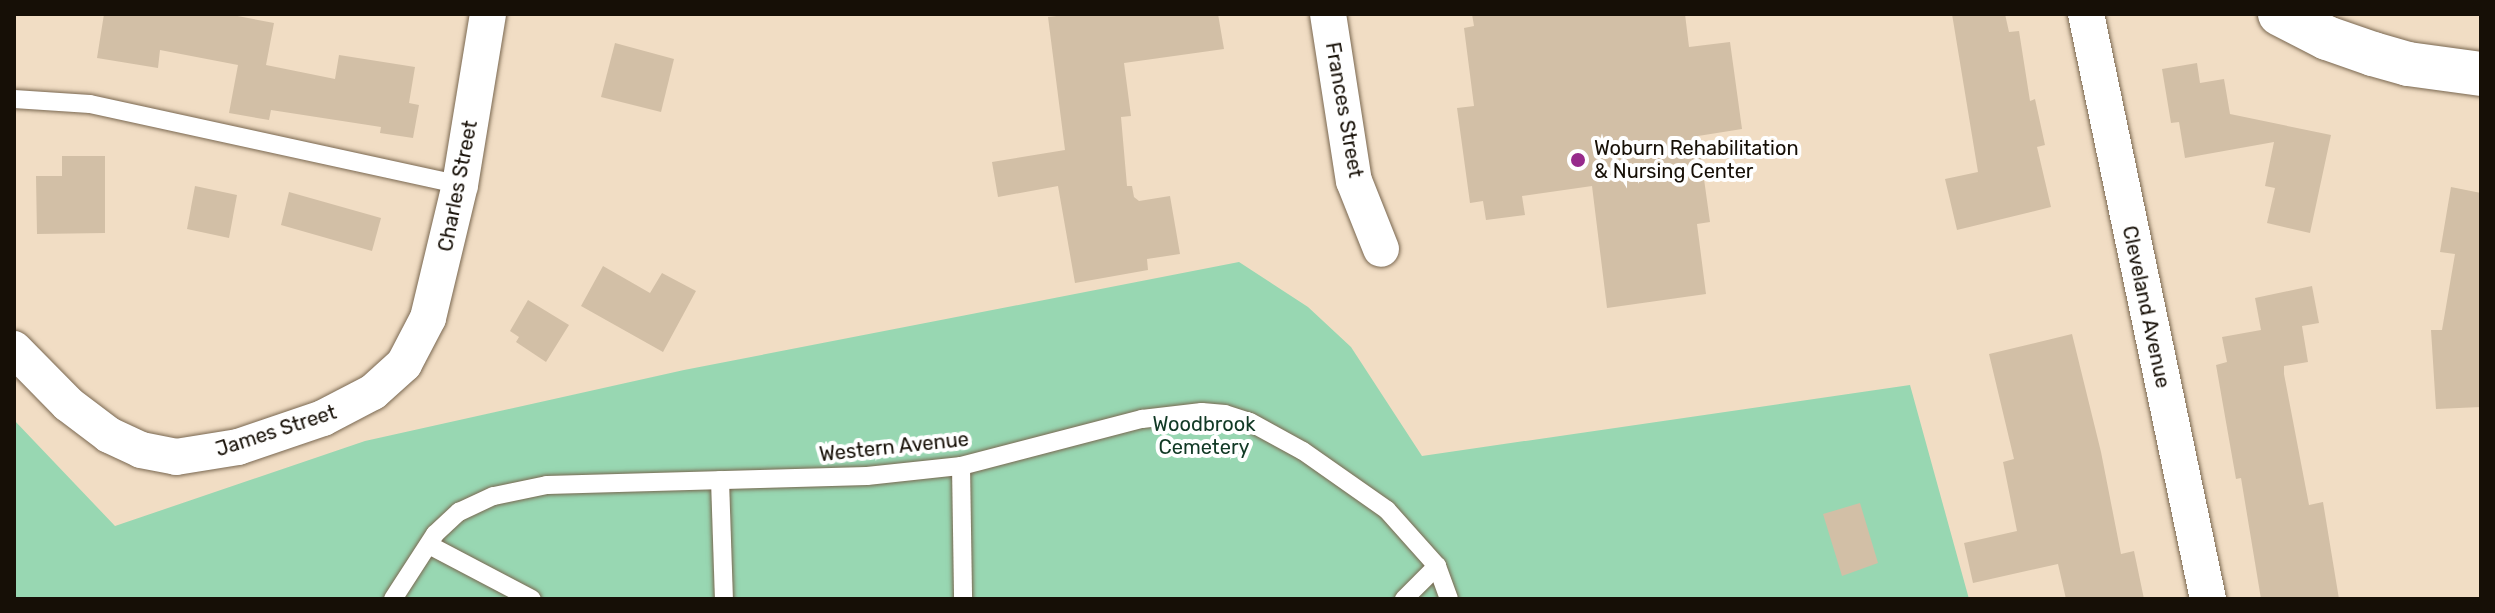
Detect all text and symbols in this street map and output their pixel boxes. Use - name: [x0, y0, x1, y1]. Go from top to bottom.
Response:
- street label: Frances Street: [1320, 40, 1368, 180]
- street label: Charles Street: [434, 118, 482, 254]
- place label: Woburn Rehabilitation & Nursing Center: [1594, 136, 1799, 183]
- marker: Woburn Rehabilitation & Nursing Center: [1569, 151, 1587, 169]
- street label: Cleveland Avenue: [2117, 223, 2175, 391]
- street label: James Street: [213, 400, 339, 462]
- park label: Woodbrook Cemetery: [1152, 412, 1256, 459]
- street label: Western Avenue: [818, 427, 970, 467]

